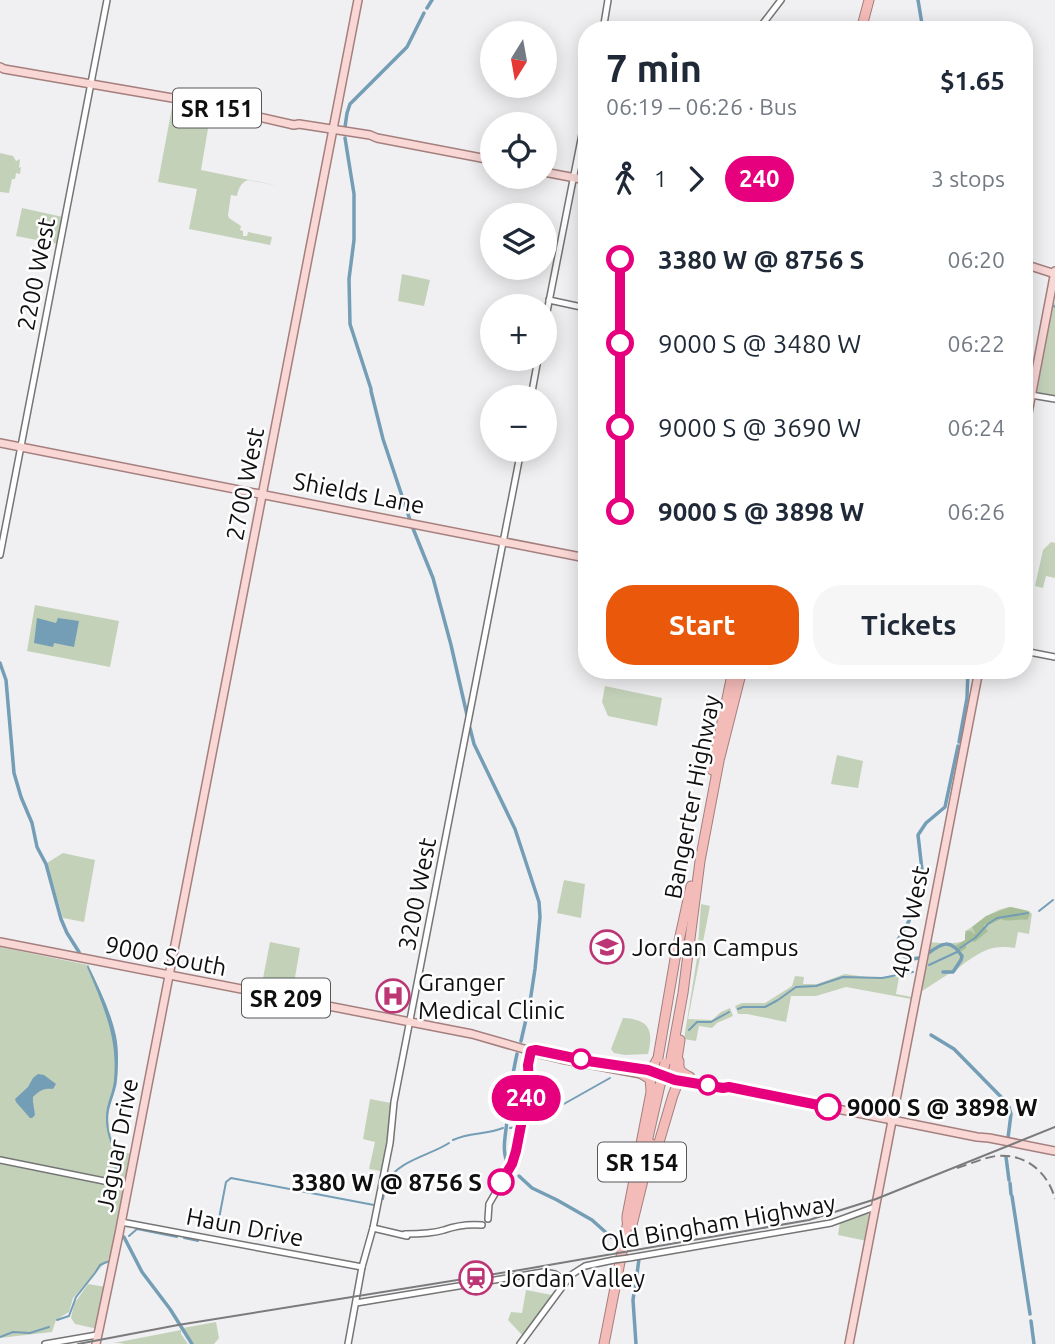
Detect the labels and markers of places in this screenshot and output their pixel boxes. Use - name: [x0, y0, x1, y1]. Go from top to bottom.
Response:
- school or university icon: Jordan Campus: [588, 928, 626, 966]
- place label: Jordan Campus: [632, 934, 798, 961]
- place label: Granger Medical Clinic: [418, 969, 565, 1024]
- hospital icon: Granger Medical Clinic: [374, 977, 412, 1015]
- unlabelled marker: [571, 1049, 591, 1069]
- unlabelled marker: [698, 1075, 718, 1095]
- marker: 9000 S @ 3898 W: [815, 1094, 841, 1120]
- place label: 9000 S @ 3898 W: [847, 1094, 1038, 1121]
- place label: 3380 W @ 8756 S: [292, 1169, 482, 1196]
- marker: 3380 W @ 8756 S: [488, 1169, 514, 1195]
- station icon: Jordan Valley: [457, 1259, 495, 1297]
- place label: Jordan Valley: [500, 1265, 645, 1292]

